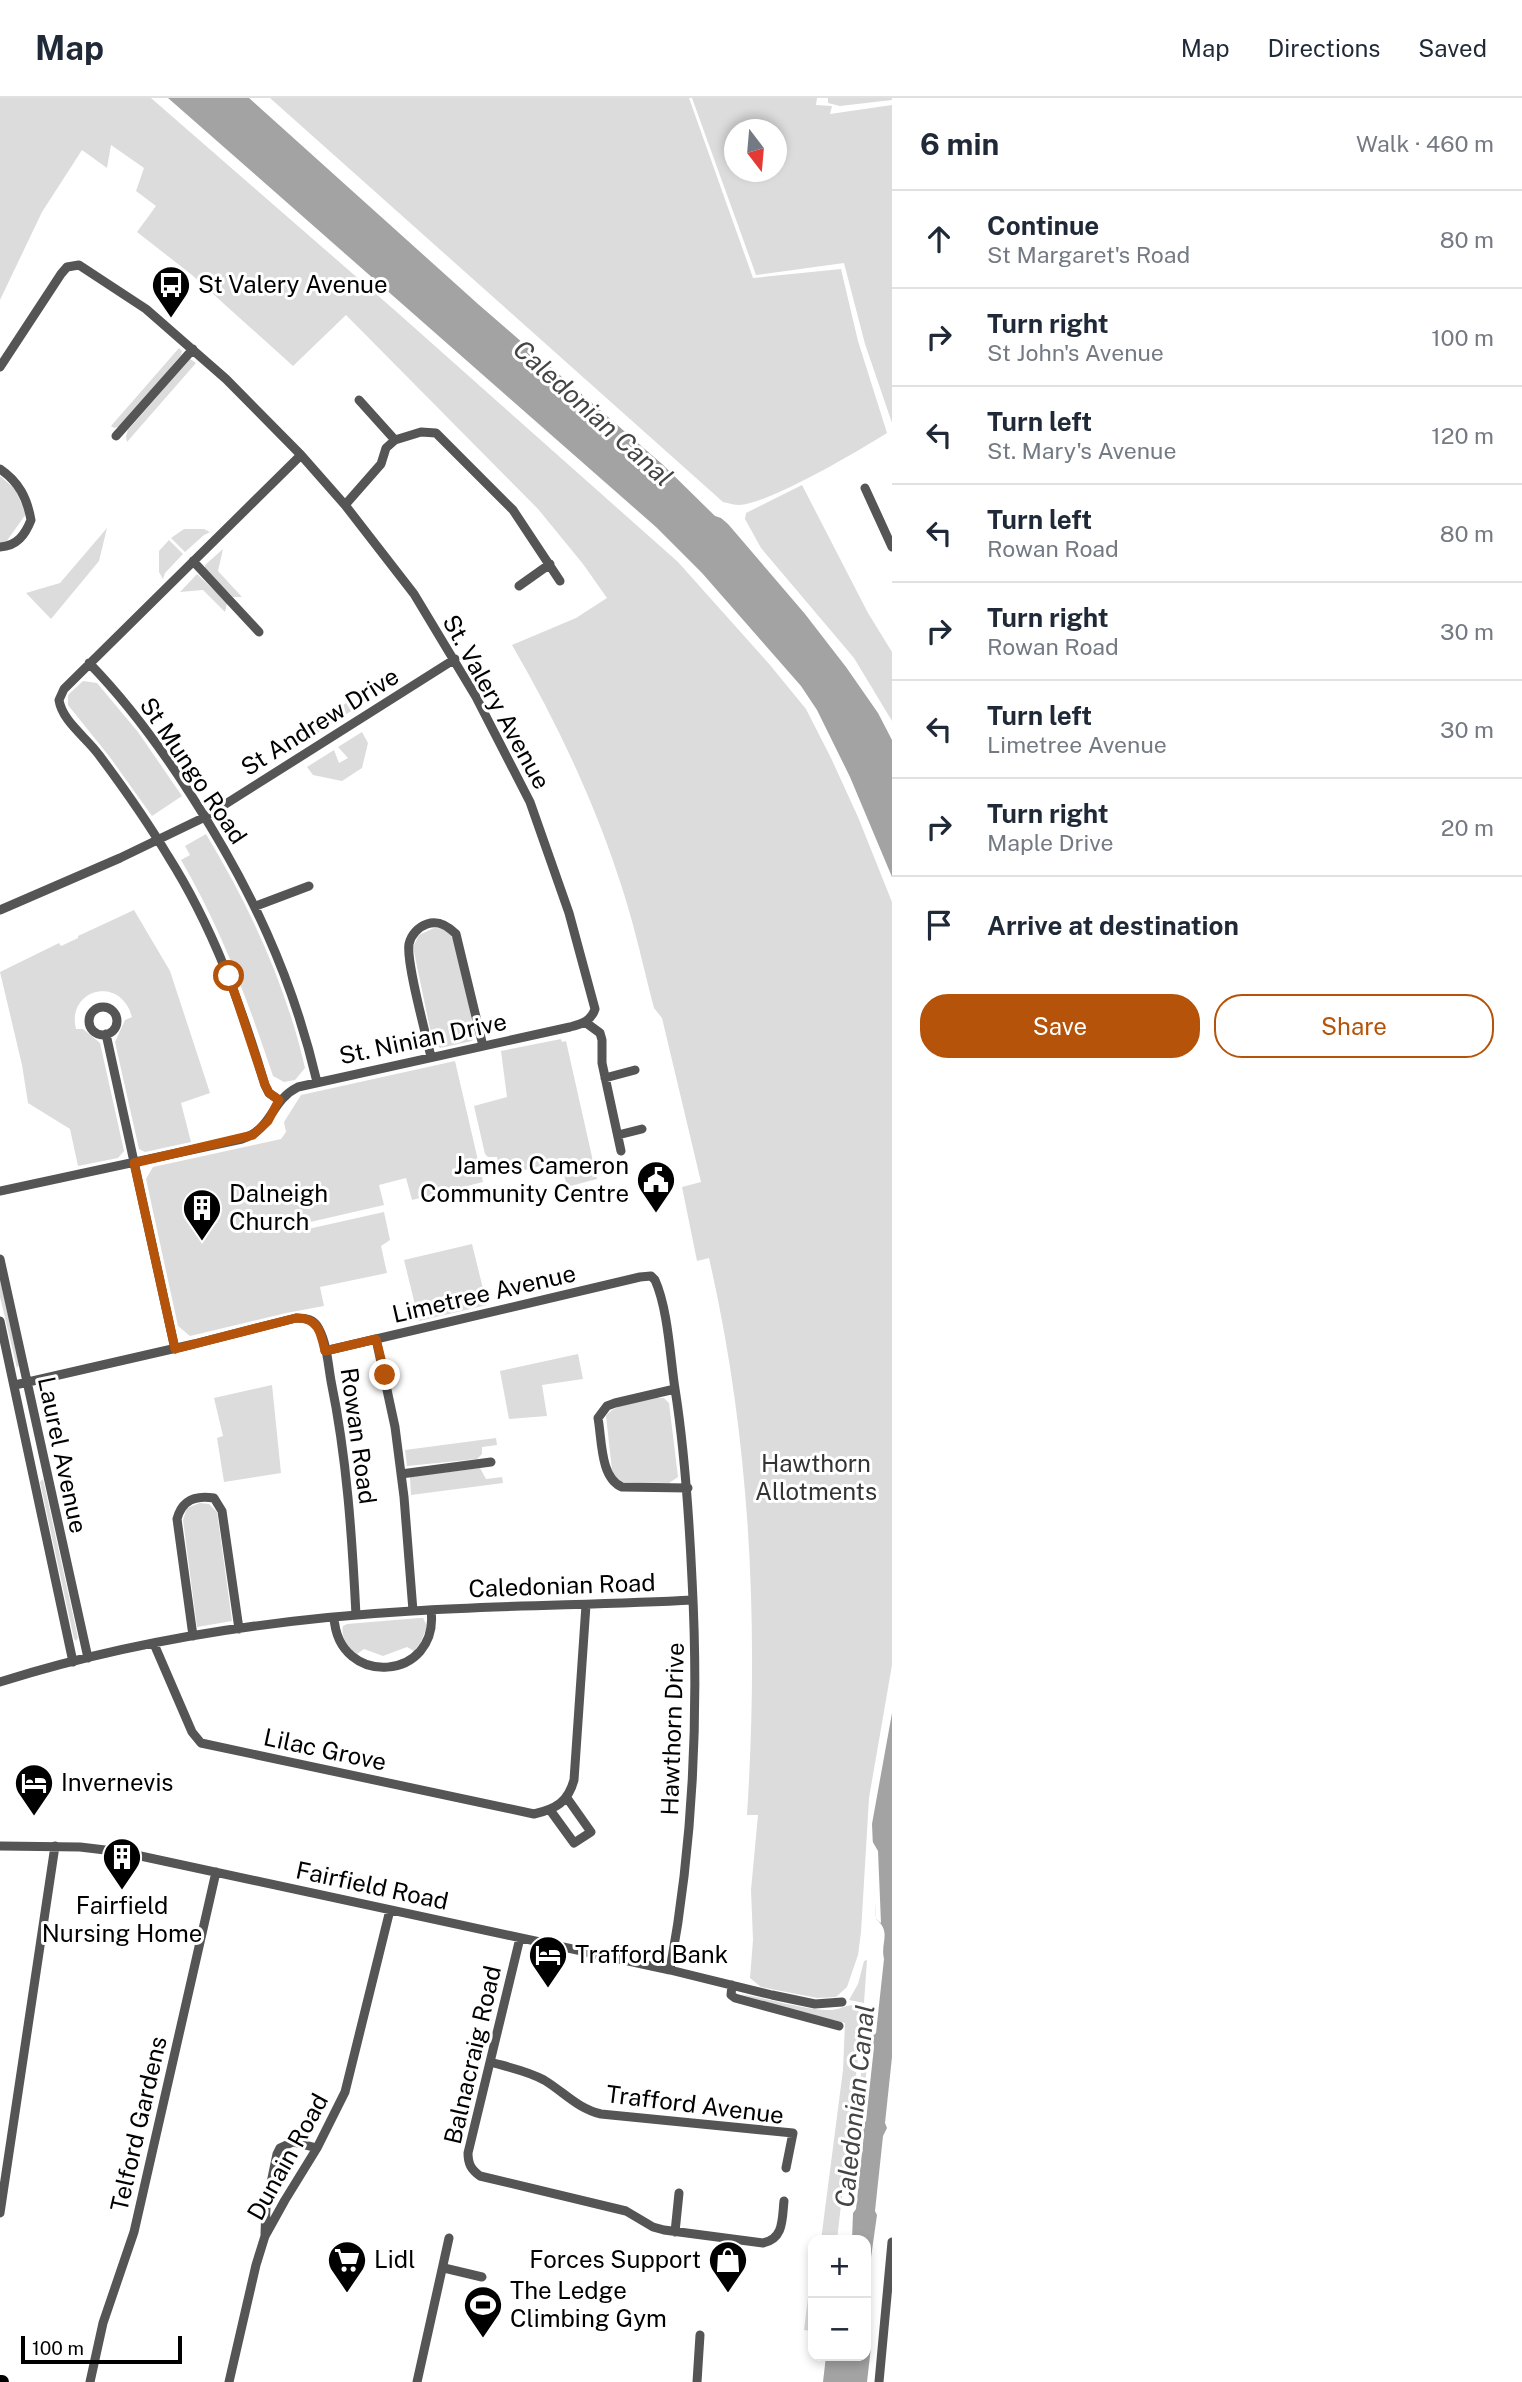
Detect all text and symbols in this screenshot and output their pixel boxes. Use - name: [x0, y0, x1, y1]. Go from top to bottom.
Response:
- text: Map: [35, 29, 104, 67]
- text: Map: [1181, 34, 1230, 62]
- text: Directions: [1268, 34, 1380, 62]
- text: Saved: [1418, 34, 1487, 62]
- north arrow: [724, 119, 787, 182]
- text: 6 min: [920, 126, 999, 162]
- text: Walk · 460 m: [1356, 130, 1494, 157]
- text: Continue: [987, 210, 1099, 241]
- icon: ahead: [920, 220, 958, 258]
- text: 80 m: [1440, 226, 1494, 253]
- text: St Margaret's Road: [987, 241, 1190, 268]
- bus stop icon: St Valery Avenue: [150, 264, 192, 319]
- place label: St Valery Avenue: [198, 270, 388, 298]
- text: Turn right: [987, 308, 1109, 339]
- icon: right: [920, 318, 958, 356]
- text: 100 m: [1431, 324, 1494, 351]
- water label: Caledonian Canal: [507, 333, 679, 492]
- text: St John's Avenue: [987, 339, 1164, 366]
- text: Turn left: [987, 406, 1092, 437]
- icon: left: [920, 416, 958, 454]
- text: 120 m: [1431, 422, 1494, 449]
- text: St. Mary's Avenue: [987, 437, 1176, 464]
- text: Turn left: [987, 504, 1092, 535]
- icon: left: [920, 514, 958, 552]
- text: 80 m: [1440, 520, 1494, 547]
- text: Rowan Road: [987, 535, 1119, 562]
- text: Turn right: [987, 602, 1109, 633]
- street label: St. Valery Avenue: [437, 610, 556, 793]
- icon: right: [920, 612, 958, 650]
- text: 30 m: [1440, 618, 1494, 645]
- text: Rowan Road: [987, 633, 1119, 660]
- street label: St Andrew Drive: [235, 661, 403, 781]
- street label: St Mungo Road: [135, 692, 253, 849]
- text: Turn left: [987, 700, 1092, 731]
- icon: left: [920, 710, 958, 748]
- text: 30 m: [1440, 716, 1494, 743]
- text: Limetree Avenue: [987, 731, 1167, 758]
- text: Turn right: [987, 798, 1109, 829]
- icon: right: [920, 808, 958, 846]
- text: 20 m: [1441, 814, 1494, 841]
- text: Maple Drive: [987, 829, 1114, 856]
- icon: arrive: [920, 906, 958, 944]
- text: Arrive at destination: [987, 910, 1239, 941]
- route start: [213, 960, 244, 991]
- button: Save: [920, 994, 1200, 1058]
- button: Share: [1214, 994, 1494, 1058]
- street label: St. Ninian Drive: [337, 1007, 509, 1069]
- place label: James Cameron Community Centre: [420, 1151, 629, 1207]
- public building icon: James Cameron Community Centre: [635, 1159, 677, 1214]
- place label: Dalneigh Church: [229, 1179, 328, 1235]
- building icon: Dalneigh Church: [181, 1187, 223, 1242]
- street label: Limetree Avenue: [389, 1258, 578, 1328]
- route end: [369, 1359, 400, 1390]
- street label: Rowan Road: [336, 1366, 382, 1506]
- street label: Laurel Avenue: [33, 1374, 93, 1536]
- park label: Hawthorn Allotments: [755, 1449, 877, 1505]
- street label: Caledonian Road: [468, 1568, 656, 1602]
- street label: Hawthorn Drive: [655, 1642, 689, 1816]
- street label: Lilac Grove: [261, 1722, 389, 1776]
- hotel icon: Invernevis: [13, 1762, 55, 1817]
- place label: Invernevis: [61, 1768, 173, 1796]
- building icon: Fairfield Nursing Home: [101, 1836, 143, 1891]
- street label: Fairfield Road: [293, 1855, 451, 1915]
- place label: Fairfield Nursing Home: [42, 1891, 202, 1947]
- hotel icon: Trafford Bank: [527, 1934, 569, 1989]
- place label: Trafford Bank: [575, 1940, 728, 1968]
- street label: Balnacraig Road: [438, 1963, 506, 2147]
- water label: Caledonian Canal: [828, 2003, 881, 2209]
- street label: Telford Gardens: [104, 2033, 172, 2214]
- street label: Trafford Avenue: [605, 2079, 786, 2129]
- street label: Dunain Road: [241, 2088, 333, 2225]
- map controls: [808, 2235, 871, 2361]
- button: +: [808, 2235, 871, 2298]
- supermarket icon: Lidl: [326, 2239, 368, 2294]
- shop icon: Forces Support: [707, 2239, 749, 2294]
- place label: Lidl: [374, 2245, 416, 2273]
- place label: Forces Support: [529, 2245, 701, 2273]
- place label: The Ledge Climbing Gym: [510, 2276, 667, 2332]
- sports icon: The Ledge Climbing Gym: [462, 2284, 504, 2339]
- button: −: [808, 2298, 871, 2361]
- scale bar: [21, 2333, 182, 2365]
- text: 100 m: [32, 2337, 84, 2359]

